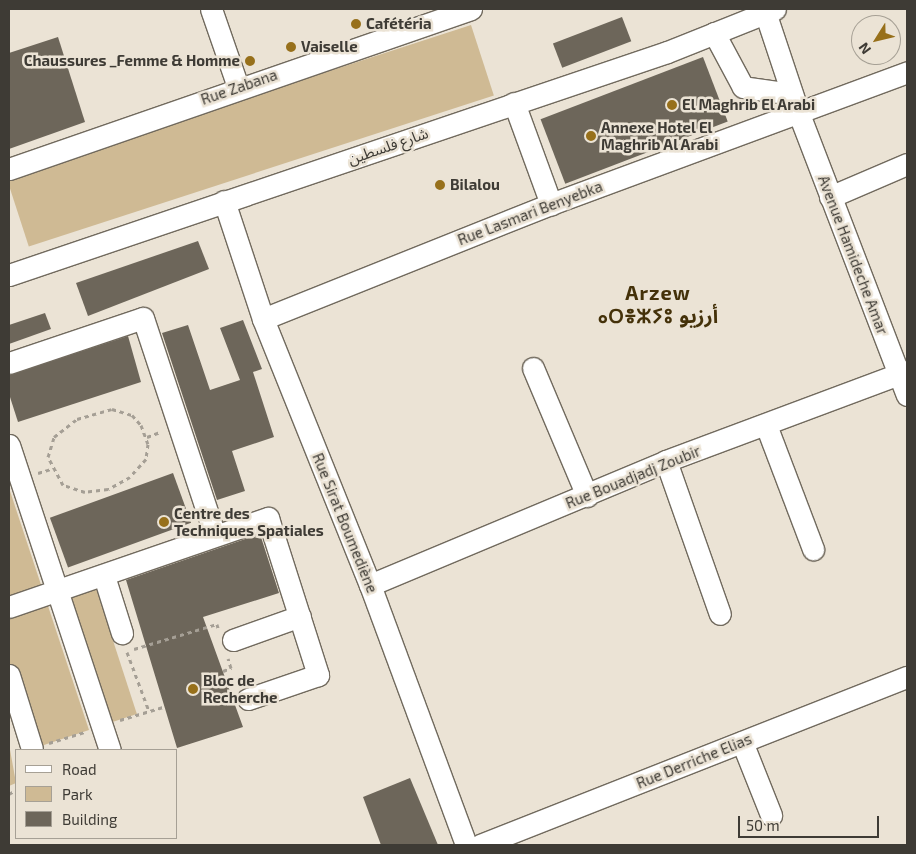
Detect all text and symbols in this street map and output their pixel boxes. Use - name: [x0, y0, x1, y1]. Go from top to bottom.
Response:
- place label: Cafétéria: [366, 15, 432, 33]
- north arrow: [851, 15, 901, 65]
- marker: Cafétéria: [350, 18, 362, 30]
- place label: Vaiselle: [301, 38, 358, 56]
- text: N: [854, 39, 874, 58]
- marker: Vaiselle: [285, 41, 297, 53]
- place label: Chaussures _Femme & Homme: [24, 52, 240, 70]
- marker: Chaussures _Femme & Homme: [244, 55, 256, 67]
- street label: Rue Zabana: [198, 66, 280, 108]
- place label: El Maghrib El Arabi: [682, 96, 816, 114]
- marker: El Maghrib El Arabi: [666, 99, 678, 111]
- place label: Annexe Hotel El Maghrib Al Arabi: [601, 118, 719, 153]
- street label: شارع فلسطين: [345, 124, 431, 168]
- marker: Annexe Hotel El Maghrib Al Arabi: [585, 130, 597, 142]
- street label: Avenue Hamideche Amar: [814, 173, 892, 337]
- place label: Bilalou: [450, 176, 500, 194]
- street label: Rue Lasmari Benyebka: [455, 177, 605, 249]
- marker: Bilalou: [434, 179, 446, 191]
- district label: Arzew ⴰⵔⴻⵣⵢⵓ أرزيو: [601, 281, 715, 328]
- street label: Rue Bouadjadj Zoubir: [563, 442, 703, 512]
- street label: Rue Sirat Boumediène: [309, 450, 381, 596]
- place label: Centre des Techniques Spatiales: [174, 504, 324, 539]
- marker: Centre des Techniques Spatiales: [158, 516, 170, 528]
- place label: Bloc de Recherche: [203, 671, 278, 706]
- marker: Bloc de Recherche: [187, 683, 199, 695]
- street label: Rue Derriche Elias: [634, 730, 754, 792]
- legend: [15, 749, 178, 839]
- text: Road: [62, 760, 97, 778]
- text: Park: [62, 785, 93, 803]
- scale bar: [741, 806, 882, 838]
- text: Building: [62, 810, 117, 828]
- text: 50 m: [746, 816, 780, 834]

